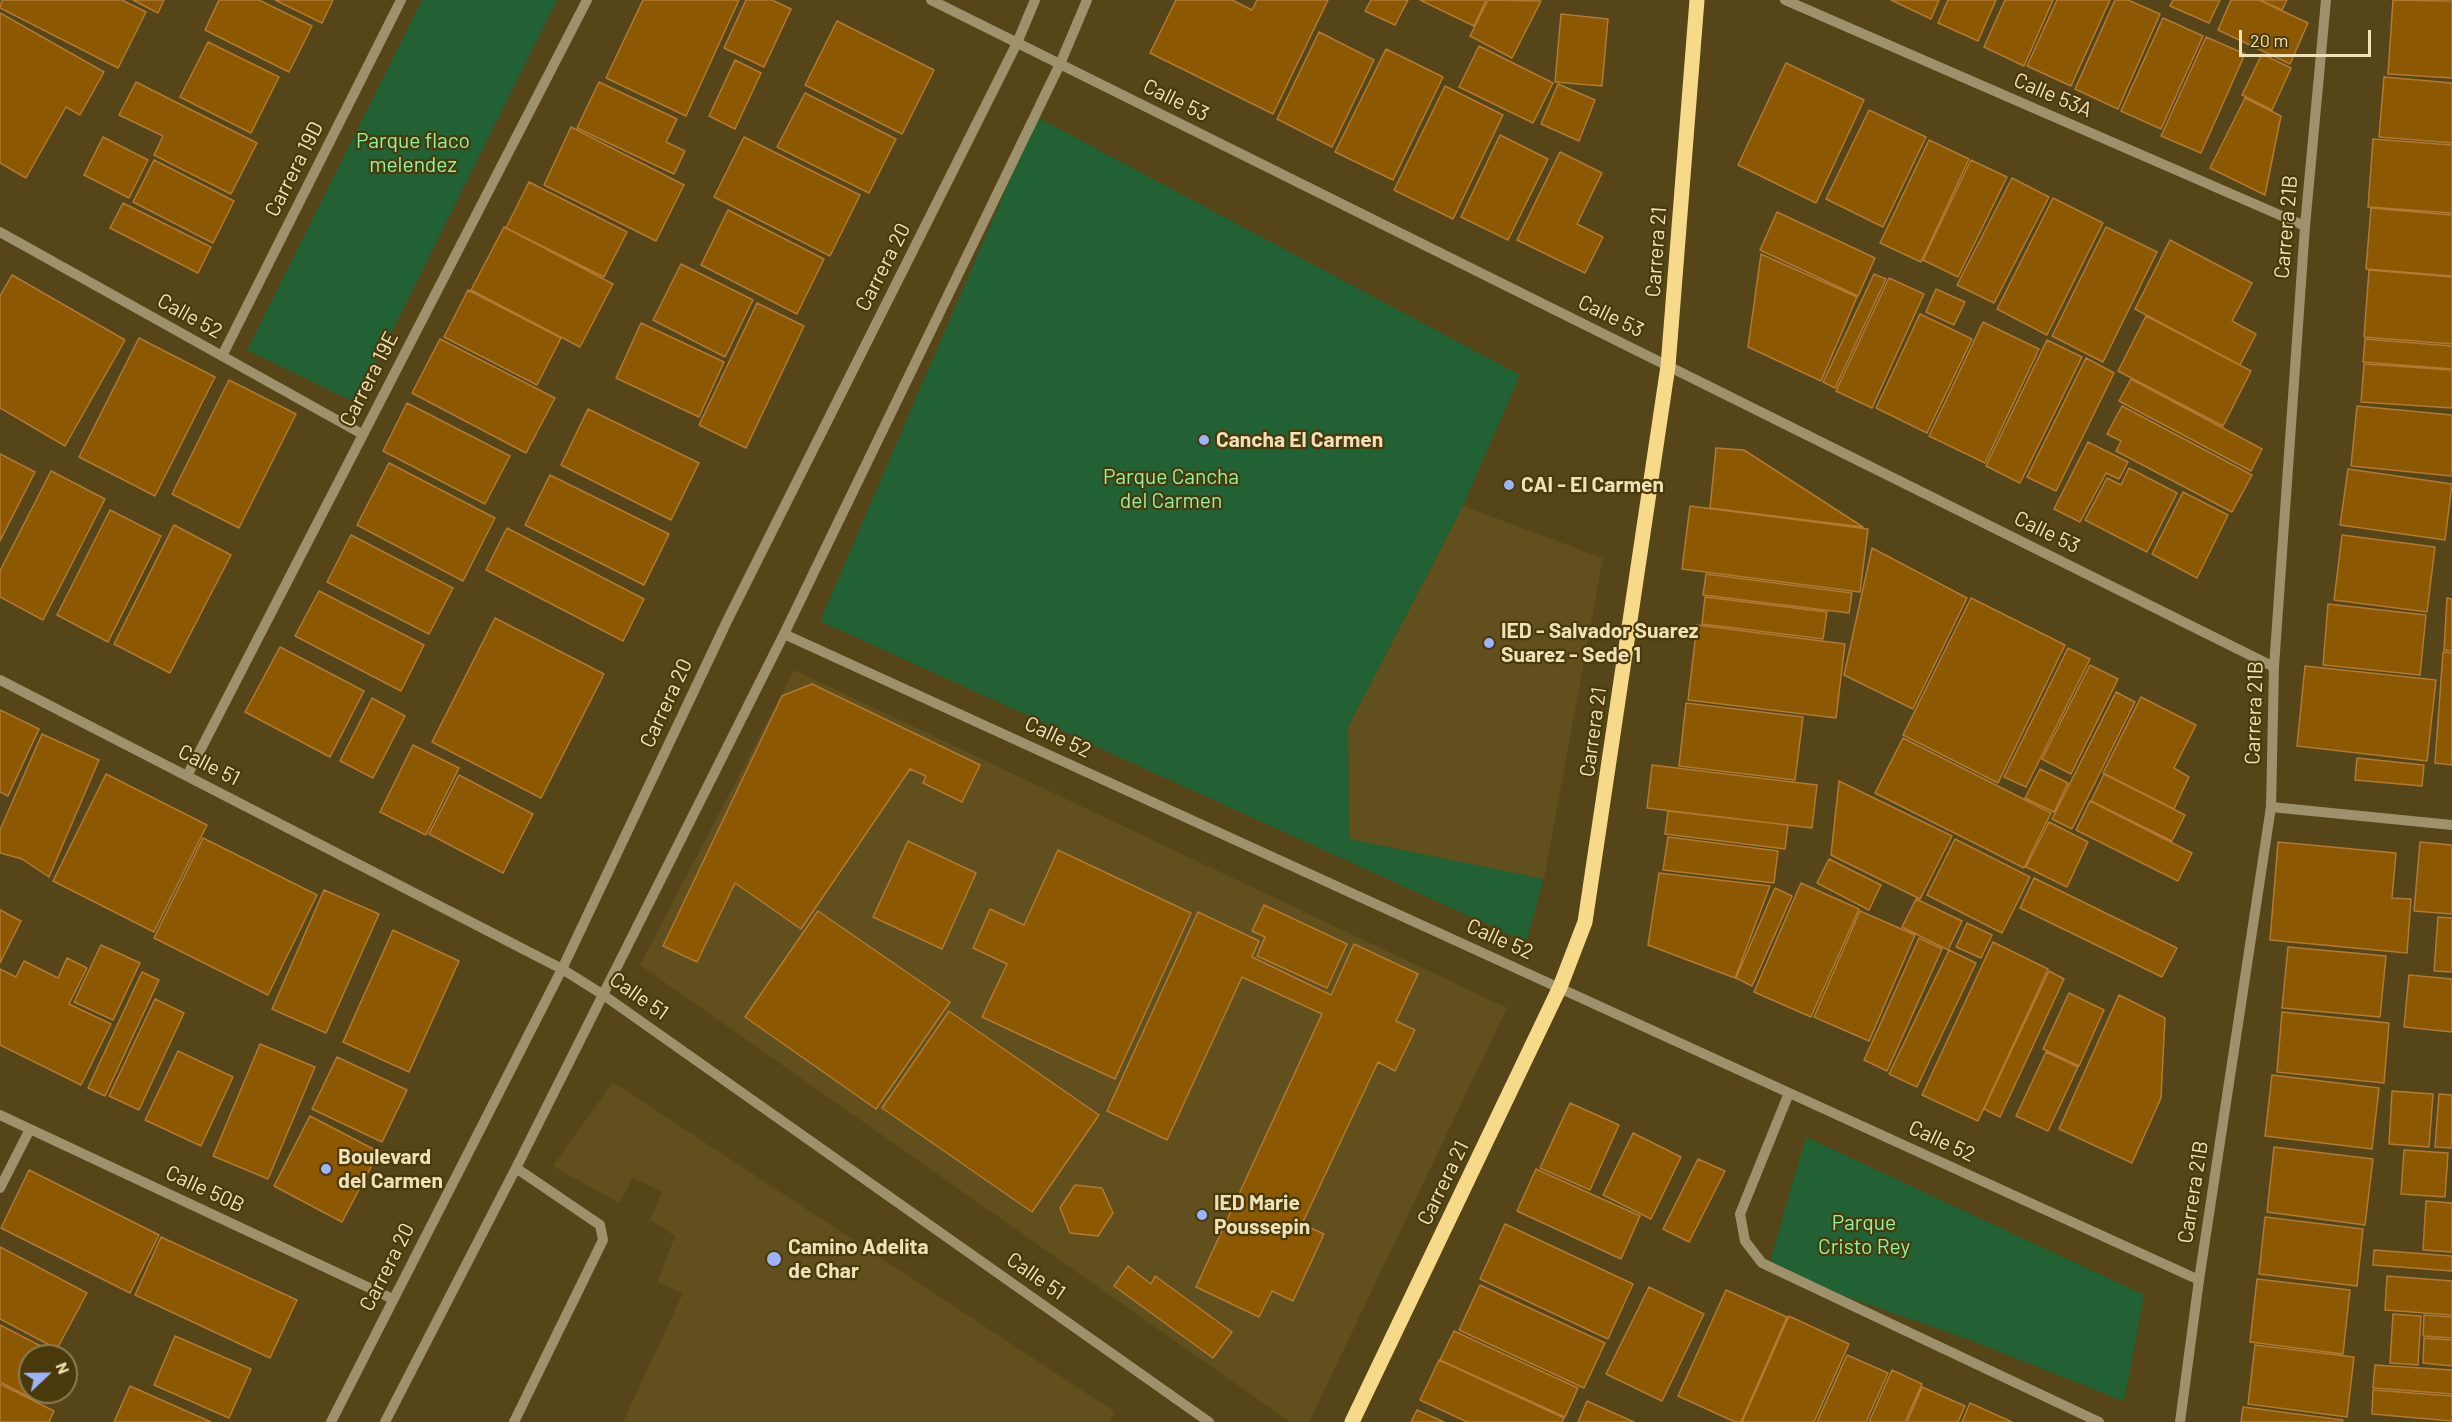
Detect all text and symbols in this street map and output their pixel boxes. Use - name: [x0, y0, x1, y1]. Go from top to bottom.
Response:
- scale bar: [2242, 18, 2374, 56]
- text: 20 m: [2250, 29, 2288, 51]
- street label: Calle 53A: [2010, 67, 2096, 123]
- street label: Calle 53: [1139, 73, 1213, 127]
- street label: Carrera 19D: [259, 117, 329, 221]
- park label: Parque flaco melendez: [356, 128, 470, 178]
- street label: Carrera 21B: [2269, 174, 2303, 280]
- street label: Carrera 21: [1640, 206, 1672, 298]
- street label: Carrera 20: [850, 219, 916, 315]
- street label: Calle 52: [153, 288, 227, 344]
- street label: Calle 53: [1574, 289, 1648, 343]
- street label: Carrera 19E: [334, 327, 404, 431]
- place label: Cancha El Carmen: [1216, 427, 1383, 453]
- marker: Cancha El Carmen: [1197, 433, 1211, 447]
- park label: Parque Cancha del Carmen: [1103, 464, 1239, 514]
- place label: CAI - El Carmen: [1521, 472, 1664, 498]
- marker: CAI - El Carmen: [1502, 478, 1516, 492]
- street label: Calle 53: [2010, 505, 2084, 559]
- place label: IED - Salvador Suarez Suarez - Sede 1: [1501, 618, 1699, 668]
- marker: IED - Salvador Suarez Suarez - Sede 1: [1482, 636, 1496, 650]
- street label: Carrera 20: [634, 654, 698, 752]
- street label: Carrera 21B: [2240, 661, 2268, 765]
- street label: Carrera 21: [1574, 685, 1612, 779]
- street label: Calle 52: [1021, 711, 1095, 763]
- street label: Calle 51: [174, 739, 244, 791]
- street label: Calle 52: [1463, 913, 1537, 965]
- street label: Calle 51: [605, 967, 673, 1025]
- street label: Calle 52: [1905, 1115, 1979, 1167]
- street label: Carrera 21: [1412, 1137, 1474, 1229]
- street label: Carrera 21B: [2172, 1139, 2214, 1245]
- place label: Boulevard del Carmen: [338, 1144, 443, 1194]
- street label: Calle 50B: [162, 1160, 248, 1218]
- marker: Boulevard del Carmen: [319, 1162, 333, 1176]
- place label: IED Marie Poussepin: [1214, 1190, 1310, 1240]
- marker: IED Marie Poussepin: [1195, 1208, 1209, 1222]
- park label: Parque Cristo Rey: [1818, 1210, 1910, 1260]
- street label: Carrera 20: [354, 1219, 420, 1315]
- place label: Camino Adelita de Char: [788, 1234, 929, 1284]
- street label: Calle 51: [1002, 1247, 1070, 1305]
- marker: Camino Adelita de Char: [765, 1250, 783, 1268]
- north arrow: [18, 1344, 78, 1404]
- text: N: [52, 1359, 74, 1376]

